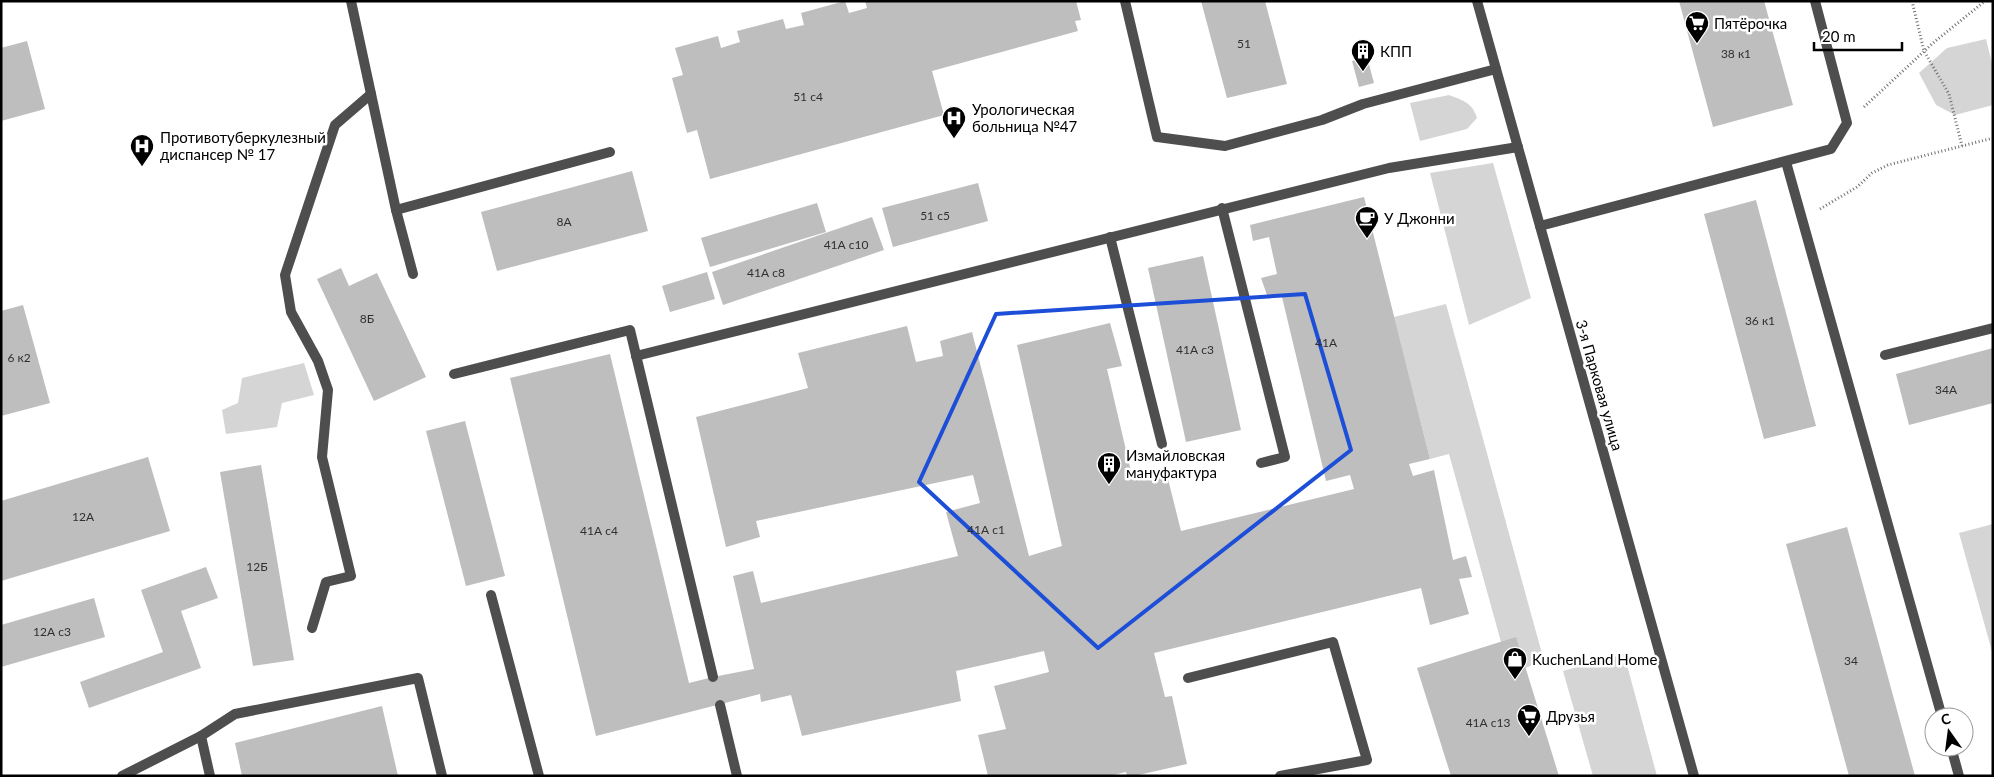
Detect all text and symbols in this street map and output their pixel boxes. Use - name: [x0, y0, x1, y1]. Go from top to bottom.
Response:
- supermarket icon: Пятёрочка: [1684, 10, 1710, 44]
- place label: Пятёрочка: [1714, 14, 1787, 32]
- scale bar: [1814, 20, 1902, 52]
- text: 20 m: [1822, 27, 1856, 45]
- house number: 51: [1237, 36, 1251, 51]
- building icon: КПП: [1350, 38, 1376, 72]
- place label: КПП: [1380, 42, 1412, 60]
- house number: 38 к1: [1721, 46, 1751, 61]
- house number: 51 с4: [793, 89, 823, 104]
- place label: Урологическая больница №47: [972, 100, 1078, 135]
- hospital icon: Урологическая больница №47: [941, 105, 967, 139]
- place label: Противотуберкулезный диспансер № 17: [160, 128, 326, 163]
- hospital icon: Противотуберкулезный диспансер № 17: [129, 133, 155, 167]
- cafe icon: У Джонни: [1354, 205, 1380, 239]
- house number: 51 с5: [920, 208, 950, 223]
- place label: У Джонни: [1384, 209, 1455, 227]
- house number: 8А: [556, 214, 572, 229]
- house number: 41А с10: [824, 237, 868, 252]
- house number: 41А с8: [747, 265, 785, 280]
- house number: 8Б: [360, 311, 374, 326]
- house number: 36 к1: [1745, 313, 1775, 328]
- street label: 3-я Парковая улица: [1573, 318, 1627, 452]
- house number: 41А: [1315, 335, 1338, 350]
- house number: 41А с3: [1176, 342, 1214, 357]
- house number: 6 к2: [7, 350, 31, 365]
- house number: 34А: [1935, 382, 1958, 397]
- place label: Измайловская мануфактура: [1126, 446, 1225, 481]
- building icon: Измайловская мануфактура: [1096, 451, 1122, 485]
- house number: 12А: [72, 509, 95, 524]
- house number: 41А с1: [967, 522, 1005, 537]
- house number: 41А с4: [580, 523, 618, 538]
- house number: 12Б: [246, 559, 268, 574]
- house number: 12А с3: [33, 624, 71, 639]
- shop icon: KuchenLand Home: [1502, 646, 1528, 680]
- place label: KuchenLand Home: [1532, 650, 1657, 668]
- house number: 34: [1844, 653, 1858, 668]
- supermarket icon: Друзья: [1516, 703, 1542, 737]
- place label: Друзья: [1546, 707, 1595, 725]
- north arrow: [1924, 707, 1974, 757]
- text: С: [1939, 709, 1953, 728]
- house number: 41А с13: [1466, 715, 1510, 730]

